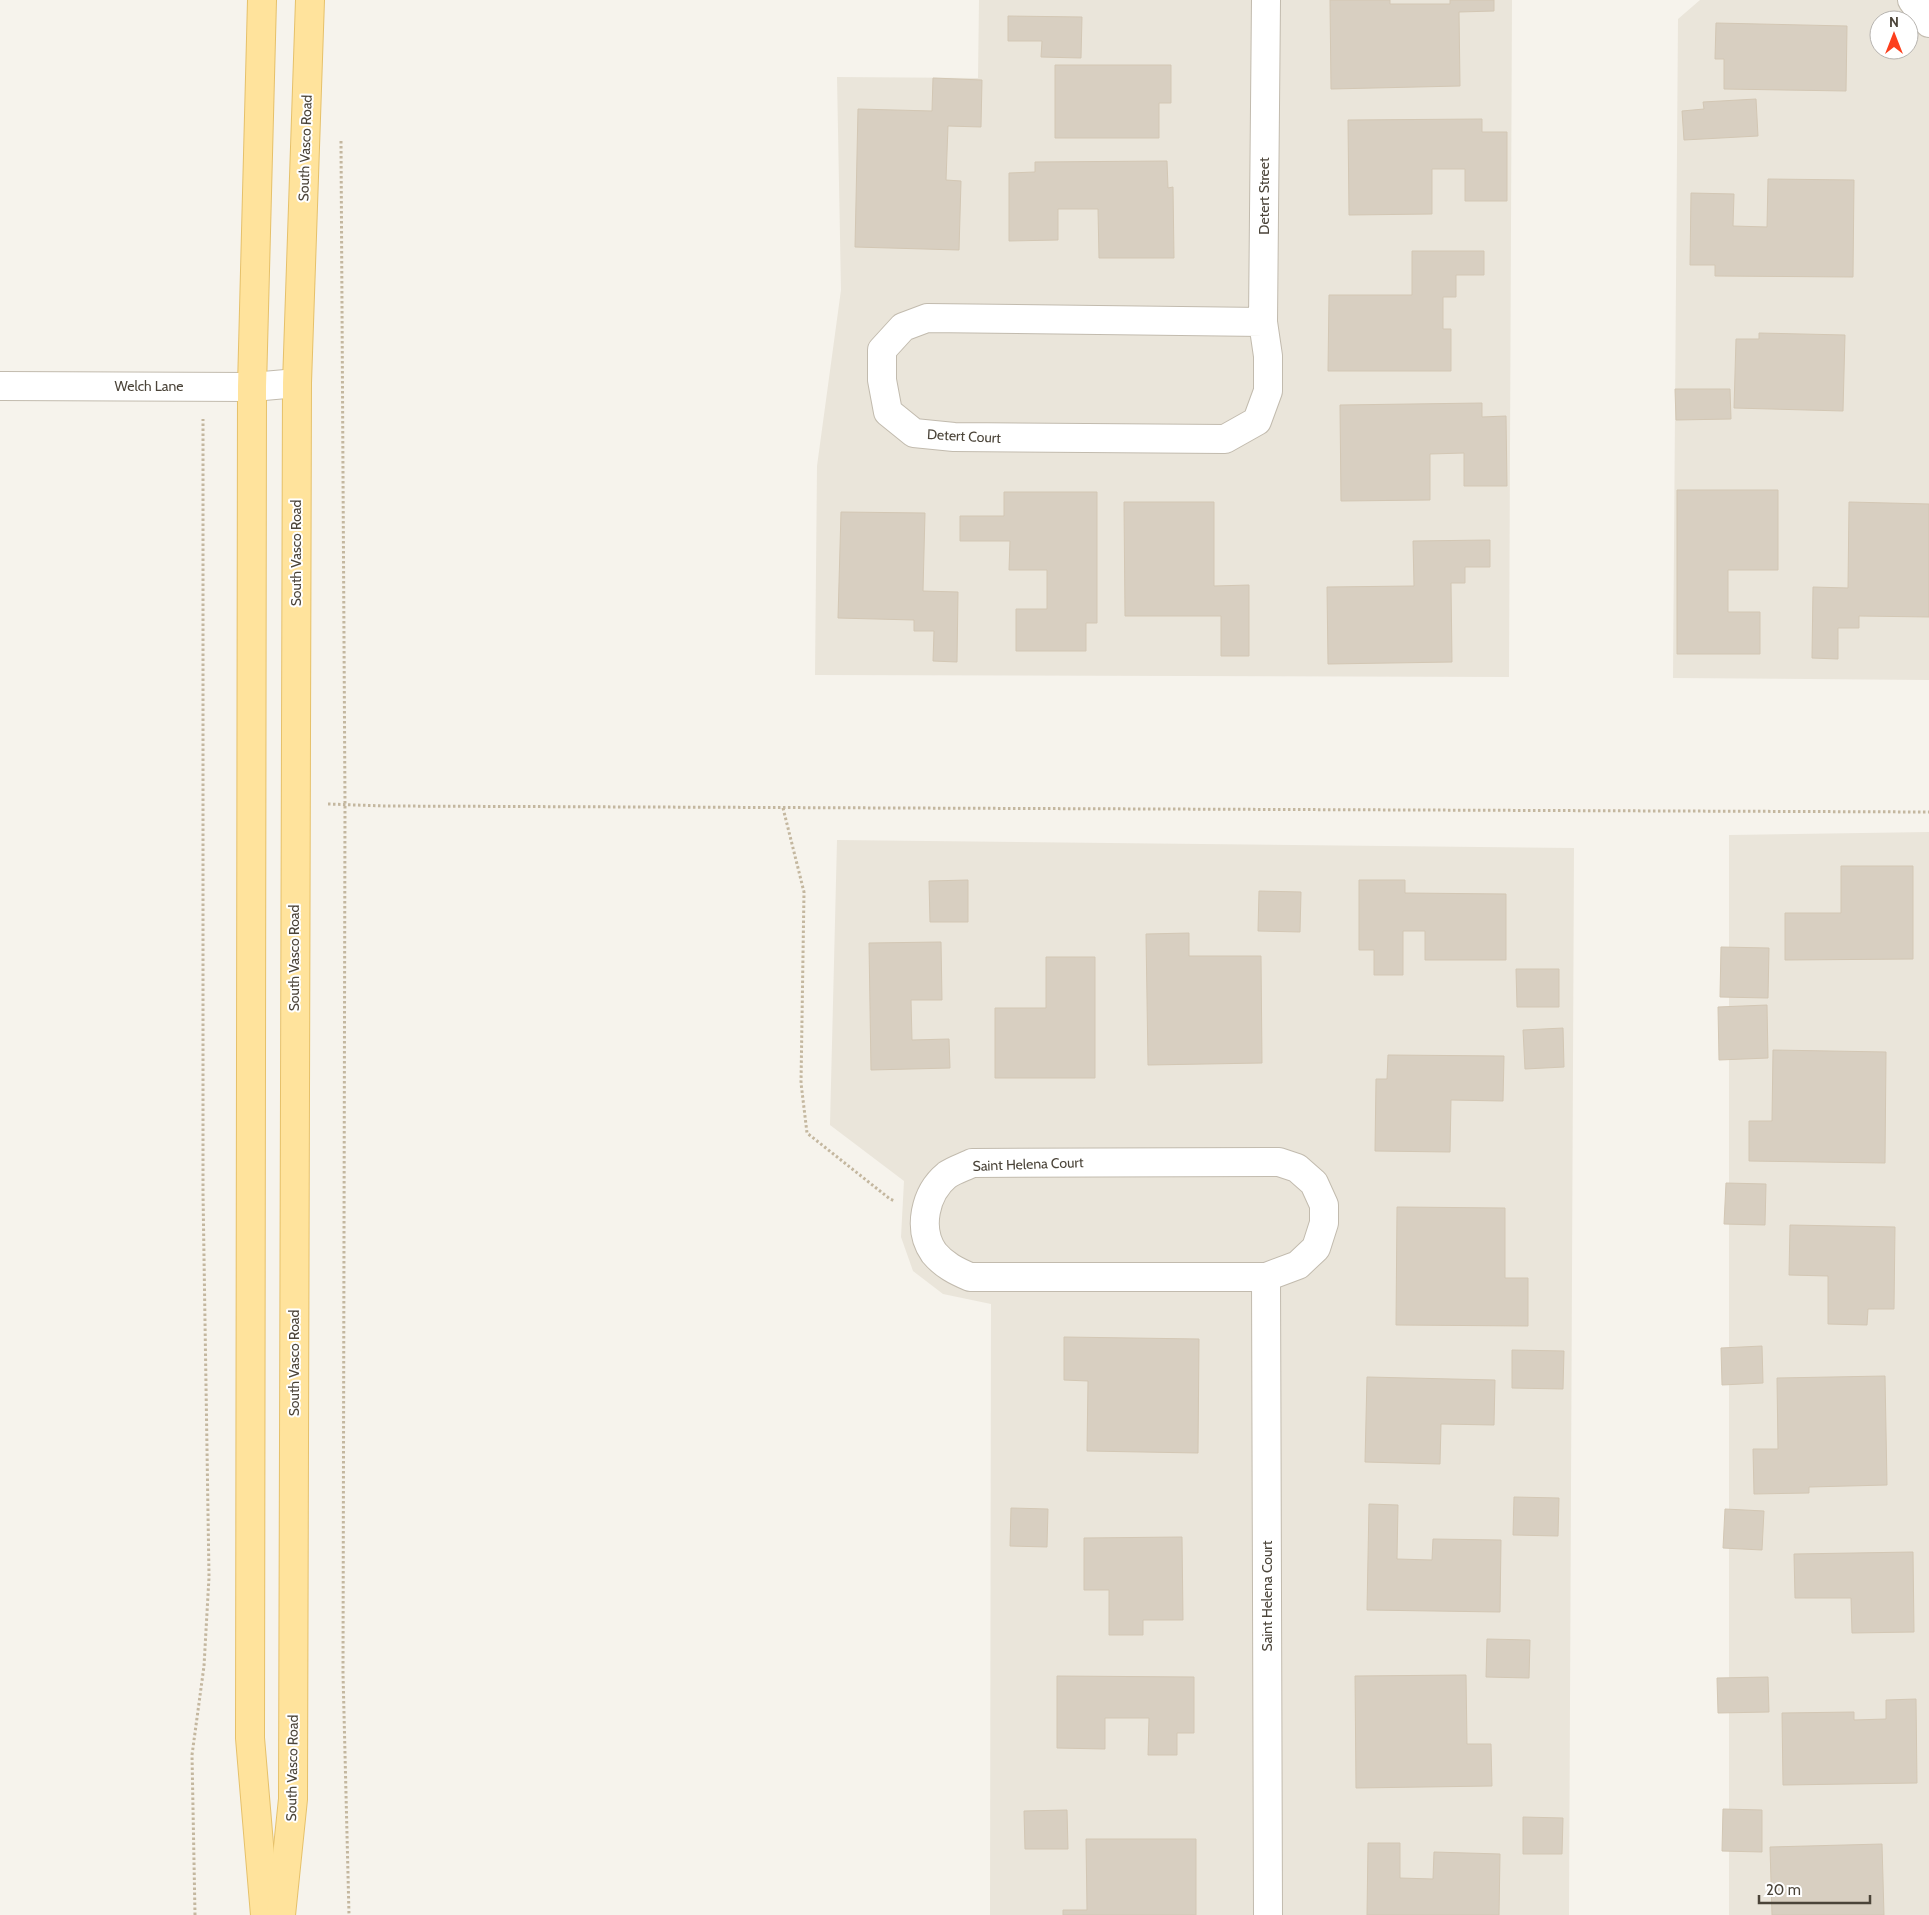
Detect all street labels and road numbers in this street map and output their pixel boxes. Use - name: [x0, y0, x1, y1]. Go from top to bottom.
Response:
- street label: South Vasco Road: [294, 94, 316, 202]
- street label: Detert Street: [1255, 157, 1273, 235]
- street label: Welch Lane: [115, 377, 183, 395]
- street label: Detert Court: [927, 425, 1002, 447]
- street label: South Vasco Road: [287, 500, 305, 606]
- street label: South Vasco Road: [285, 905, 303, 1011]
- street label: Saint Helena Court: [972, 1153, 1084, 1175]
- street label: South Vasco Road: [285, 1310, 303, 1416]
- street label: Saint Helena Court: [1258, 1540, 1276, 1652]
- street label: South Vasco Road: [282, 1715, 302, 1821]

